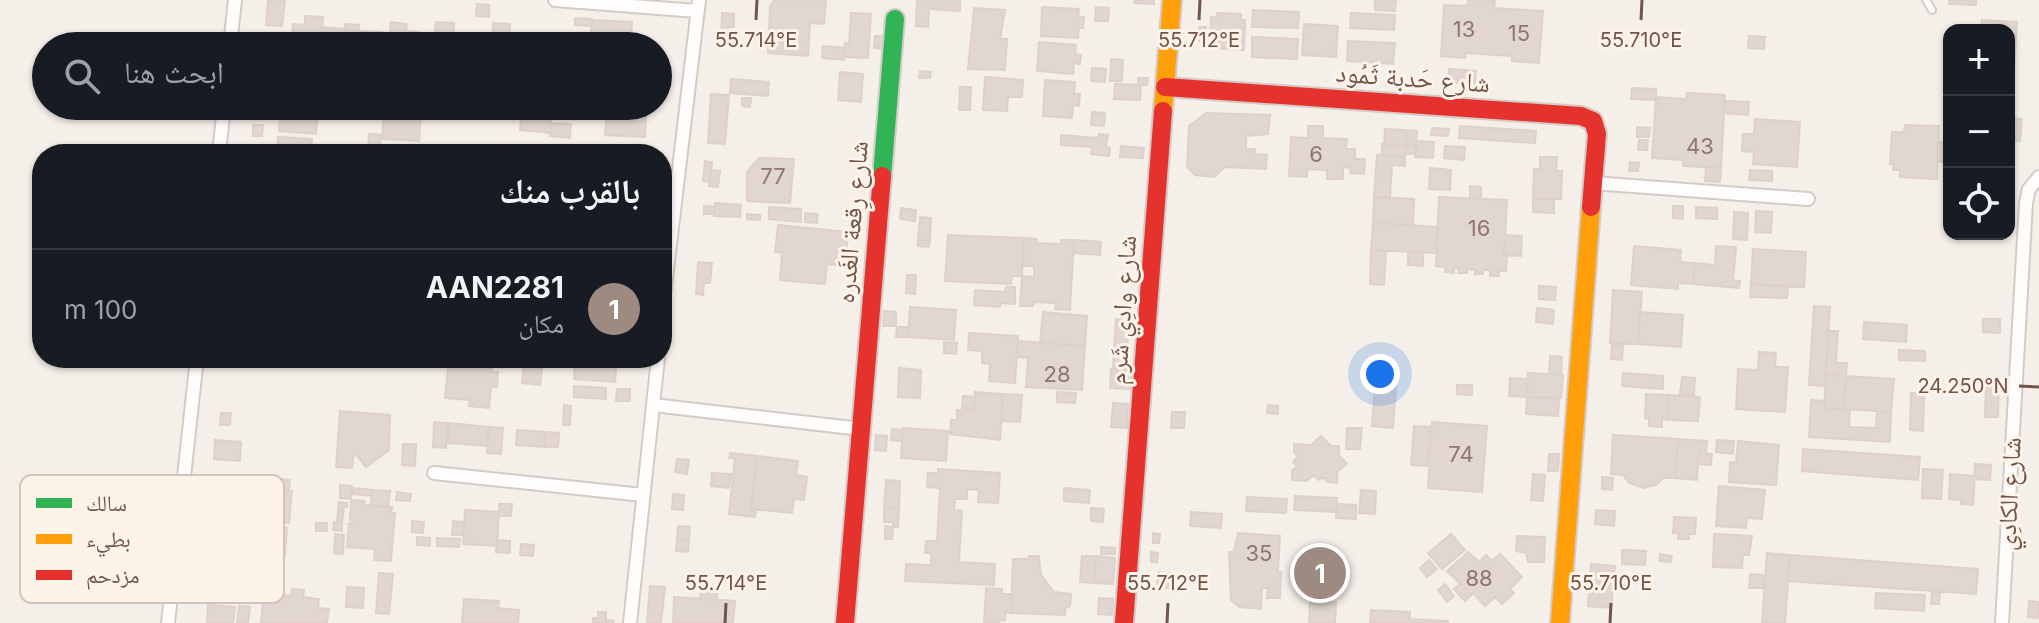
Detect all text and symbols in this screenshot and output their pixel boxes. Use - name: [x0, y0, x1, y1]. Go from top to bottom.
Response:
- house number: 13: [1453, 16, 1475, 42]
- house number: 15: [1508, 20, 1530, 46]
- map controls: [1943, 24, 2015, 240]
- button: +: [1943, 24, 2015, 96]
- text: 55.714°E: [715, 28, 797, 52]
- text: 55.712°E: [1158, 28, 1240, 52]
- text: 55.710°E: [1600, 28, 1682, 52]
- search box: [32, 32, 672, 120]
- icon: search: [60, 54, 104, 98]
- text: ابحث هنا: [124, 54, 224, 90]
- street label: شارع حَدبة ثَمُود: [1335, 57, 1491, 99]
- button: −: [1943, 96, 2015, 168]
- house number: 43: [1686, 133, 1714, 159]
- street label: شارع رِقعة الغَدره: [829, 139, 879, 305]
- house number: 6: [1309, 141, 1323, 167]
- house number: 77: [760, 163, 786, 189]
- button: locate: [1943, 168, 2015, 240]
- text: بالقرب منك: [499, 170, 640, 211]
- house number: 16: [1468, 215, 1490, 241]
- street label: شارع وادِي شَرم: [1101, 234, 1148, 386]
- text: AAN2281: [426, 269, 564, 305]
- text: 100 m: [64, 294, 137, 325]
- text: 1: [608, 294, 620, 325]
- text: مكان: [518, 308, 564, 339]
- your location: [1360, 354, 1400, 394]
- house number: 28: [1043, 361, 1071, 387]
- text: 24.250°N: [1917, 374, 2009, 398]
- street label: شارع الكادِي: [1990, 436, 2033, 552]
- house number: 74: [1448, 441, 1474, 467]
- legend: [20, 475, 284, 603]
- text: سالك: [86, 490, 127, 516]
- text: بطيء: [86, 526, 131, 557]
- house number: 35: [1246, 540, 1272, 566]
- pin: 1: [1294, 543, 1346, 603]
- text: مزدحم: [86, 562, 140, 590]
- house number: 88: [1465, 565, 1493, 591]
- text: 55.714°E: [685, 571, 767, 595]
- text: 55.712°E: [1127, 571, 1209, 595]
- text: 55.710°E: [1570, 571, 1652, 595]

